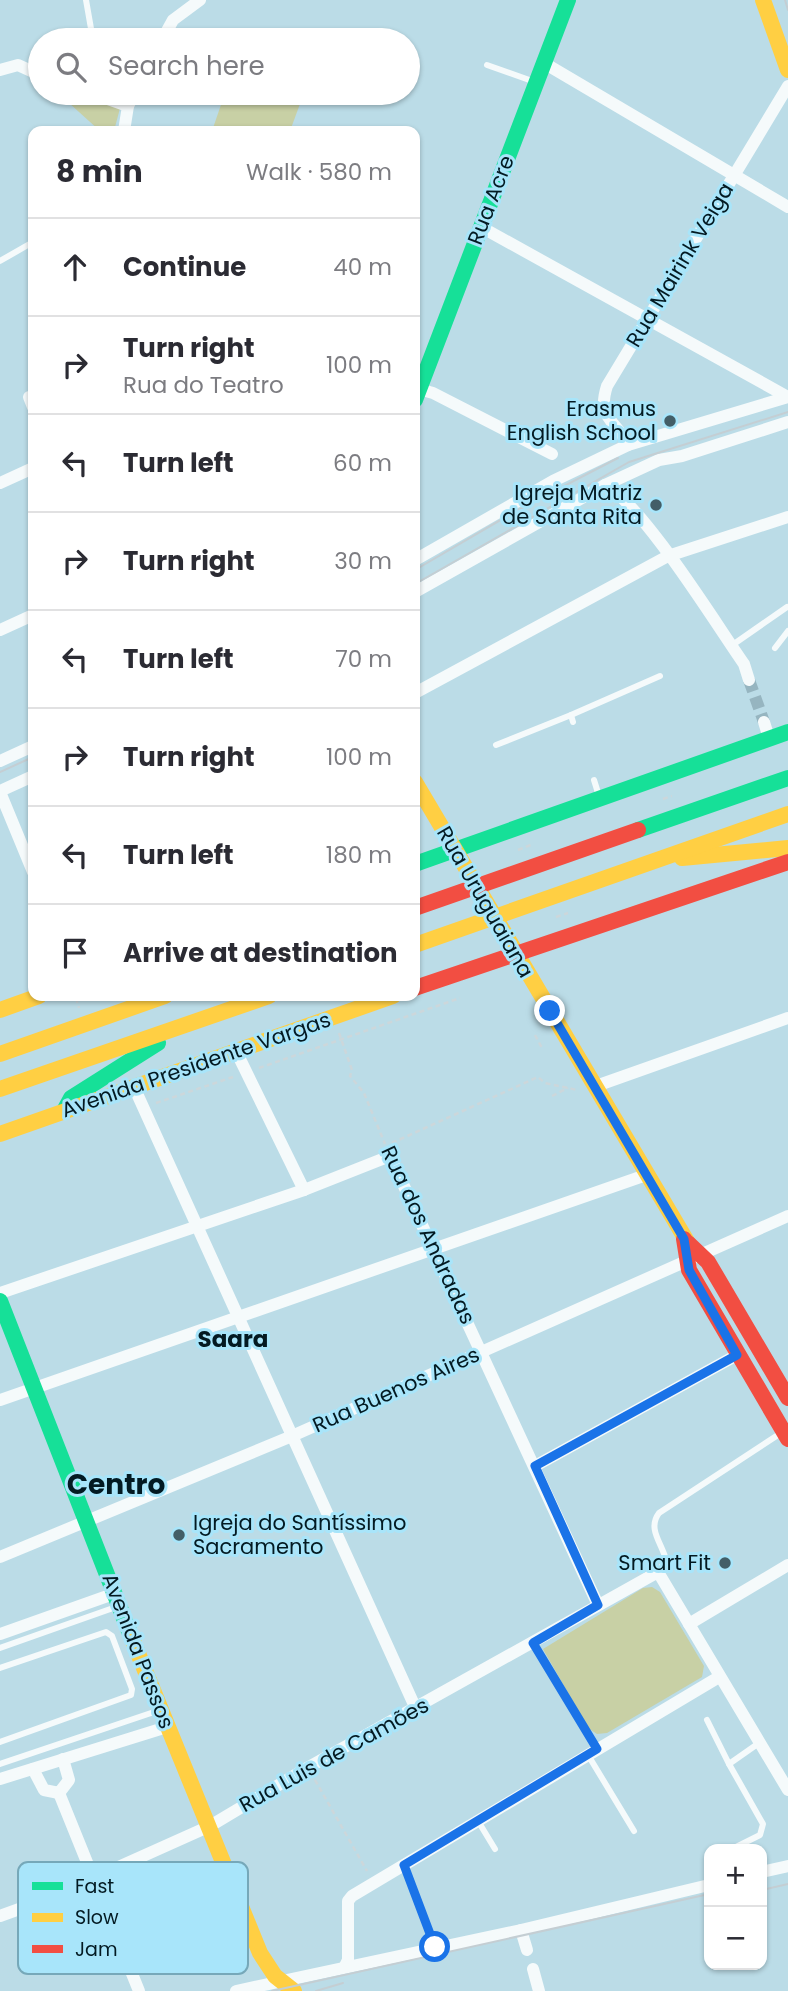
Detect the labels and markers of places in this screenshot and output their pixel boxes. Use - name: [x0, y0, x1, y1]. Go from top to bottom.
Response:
- place label: Erasmus English School: [507, 394, 656, 447]
- marker: Erasmus English School: [662, 413, 678, 429]
- place label: Igreja Matriz de Santa Rita: [502, 478, 642, 531]
- marker: Igreja Matriz de Santa Rita: [648, 497, 664, 513]
- place label: Igreja do Santíssimo Sacramento: [193, 1508, 406, 1561]
- marker: Igreja do Santíssimo Sacramento: [171, 1527, 187, 1543]
- place label: Smart Fit: [618, 1548, 711, 1577]
- marker: Smart Fit: [717, 1555, 733, 1571]

